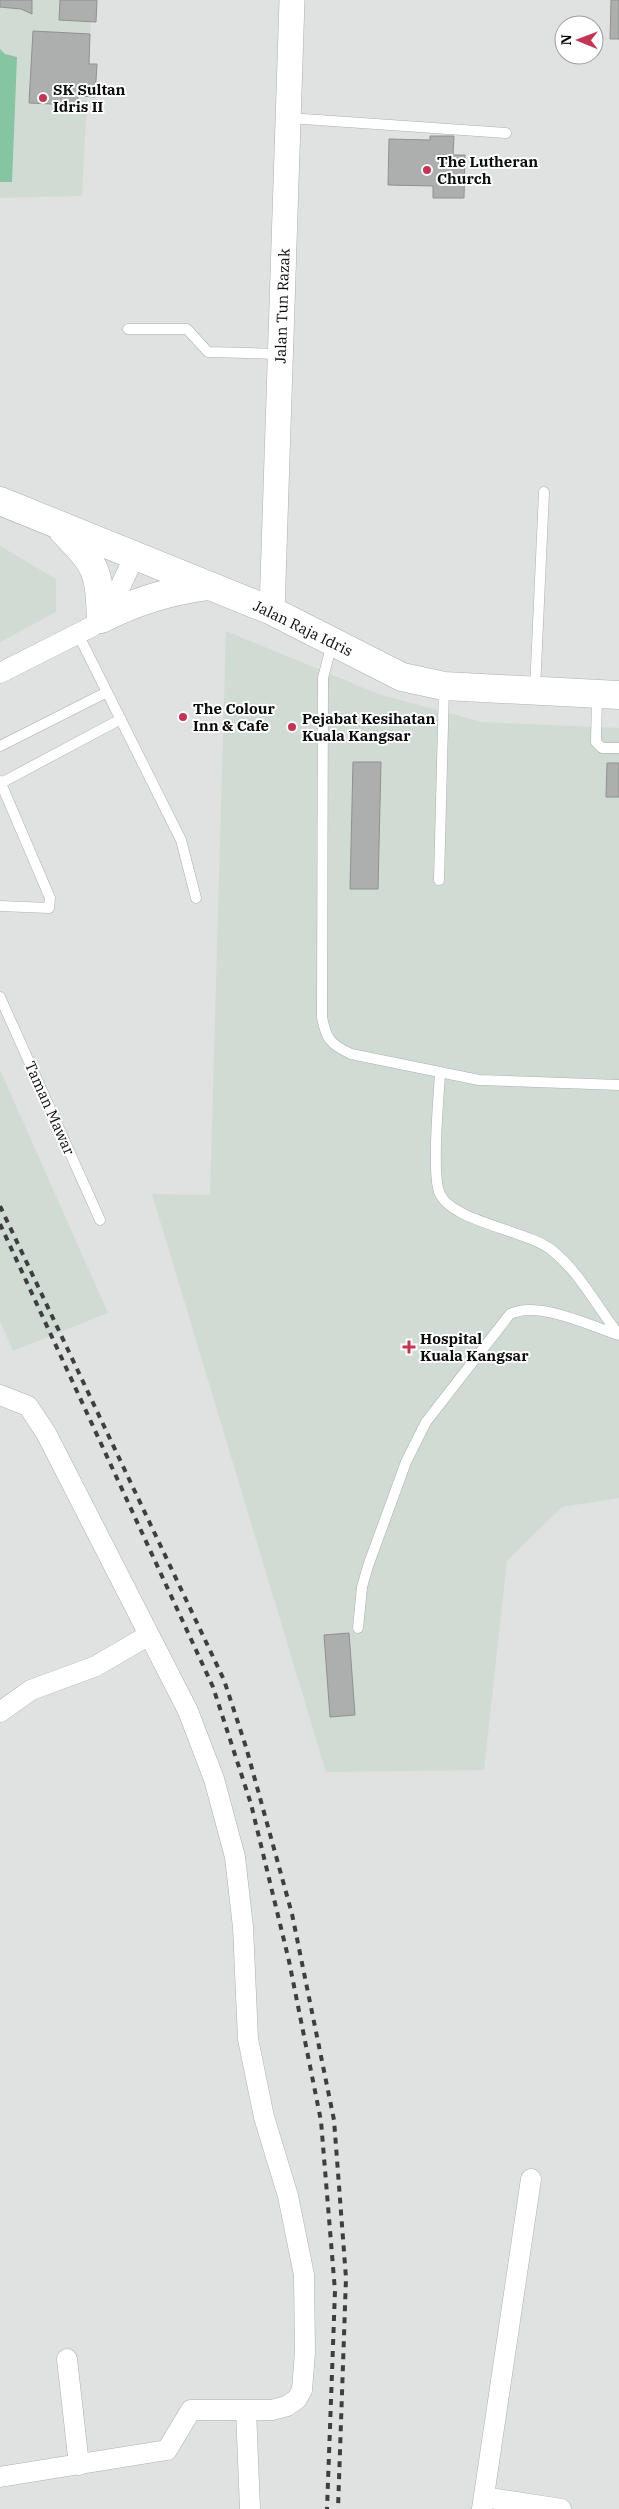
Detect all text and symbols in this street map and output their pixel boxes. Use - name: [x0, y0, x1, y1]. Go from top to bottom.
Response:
- north arrow: [554, 15, 604, 65]
- text: N: [557, 34, 575, 45]
- place label: SK Sultan Idris II: [53, 80, 126, 116]
- marker: SK Sultan Idris II: [37, 92, 49, 104]
- place label: The Lutheran Church: [437, 152, 538, 188]
- marker: The Lutheran Church: [421, 164, 433, 176]
- street label: Jalan Tun Razak: [270, 248, 294, 364]
- street label: Jalan Raja Idris: [250, 596, 356, 660]
- place label: The Colour Inn & Cafe: [193, 699, 275, 735]
- place label: Pejabat Kesihatan Kuala Kangsar: [302, 709, 436, 745]
- marker: The Colour Inn & Cafe: [177, 711, 189, 723]
- marker: Pejabat Kesihatan Kuala Kangsar: [286, 721, 298, 733]
- street label: Taman Mawar: [21, 1058, 79, 1158]
- place label: Hospital Kuala Kangsar: [420, 1329, 529, 1365]
- marker: Hospital Kuala Kangsar: [402, 1340, 416, 1354]

